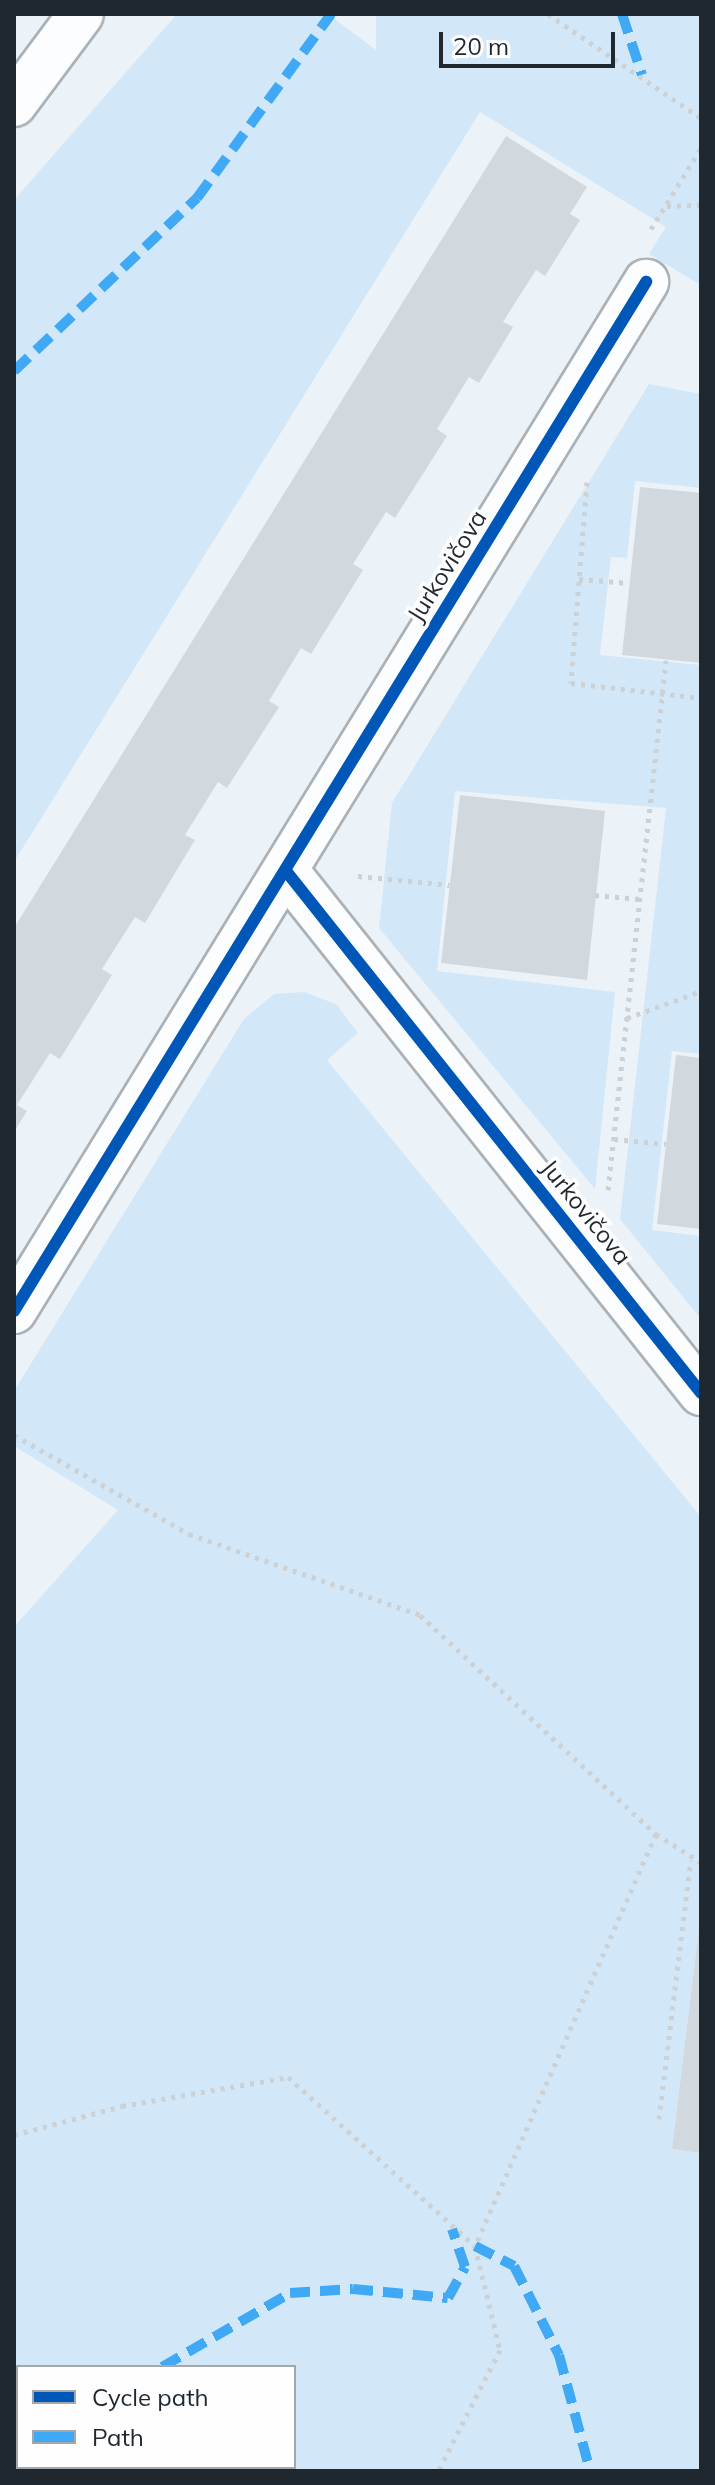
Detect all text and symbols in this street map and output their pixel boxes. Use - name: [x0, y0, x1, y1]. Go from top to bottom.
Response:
- scale bar: [443, 16, 619, 66]
- text: 20 m: [453, 31, 509, 61]
- street label: Jurkovičova: [401, 505, 493, 627]
- street label: Jurkovičova: [535, 1154, 637, 1270]
- legend: [16, 2365, 296, 2469]
- text: Cycle path: [92, 2382, 209, 2412]
- text: Path: [92, 2422, 144, 2452]

